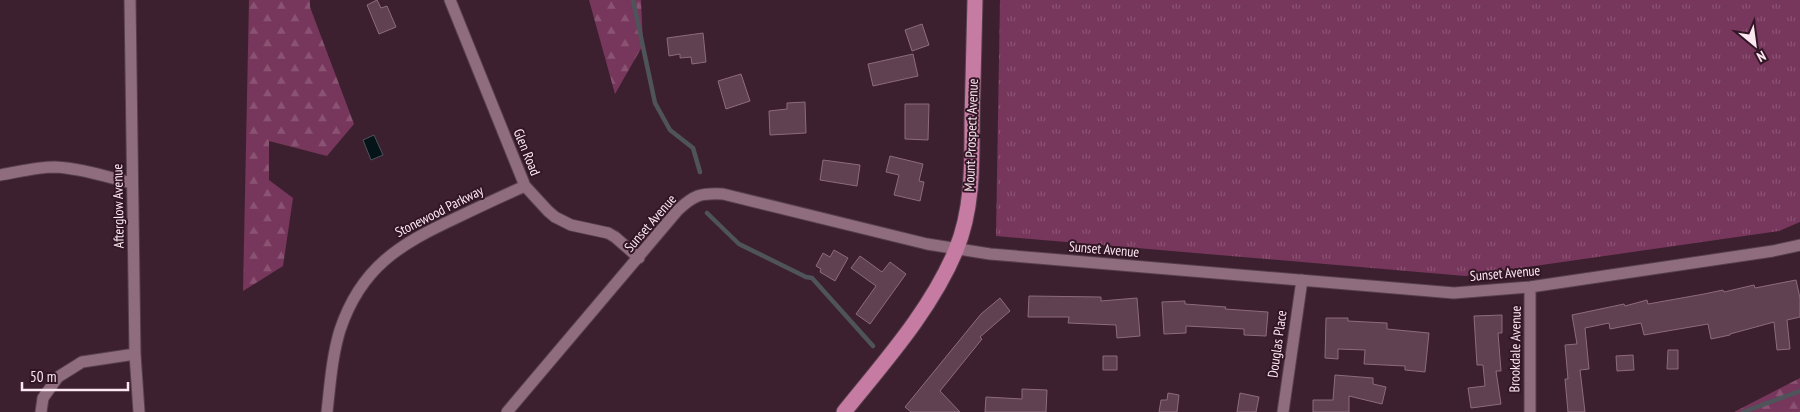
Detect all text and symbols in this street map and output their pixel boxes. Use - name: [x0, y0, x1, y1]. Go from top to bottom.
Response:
- north arrow: [1730, 20, 1780, 70]
- text: N: [1754, 47, 1769, 66]
- street label: Mount Prospect Avenue: [960, 78, 982, 192]
- street label: Glen Road: [509, 126, 545, 178]
- street label: Afterglow Avenue: [108, 163, 128, 248]
- street label: Stonewood Parkway: [392, 181, 487, 241]
- street label: Sunset Avenue: [620, 190, 680, 256]
- street label: Sunset Avenue: [1068, 237, 1140, 261]
- street label: Sunset Avenue: [1469, 261, 1541, 285]
- street label: Brookdale Avenue: [1505, 305, 1525, 392]
- street label: Douglas Place: [1263, 309, 1291, 379]
- scale bar: [22, 360, 129, 392]
- text: 50 m: [30, 367, 56, 386]

